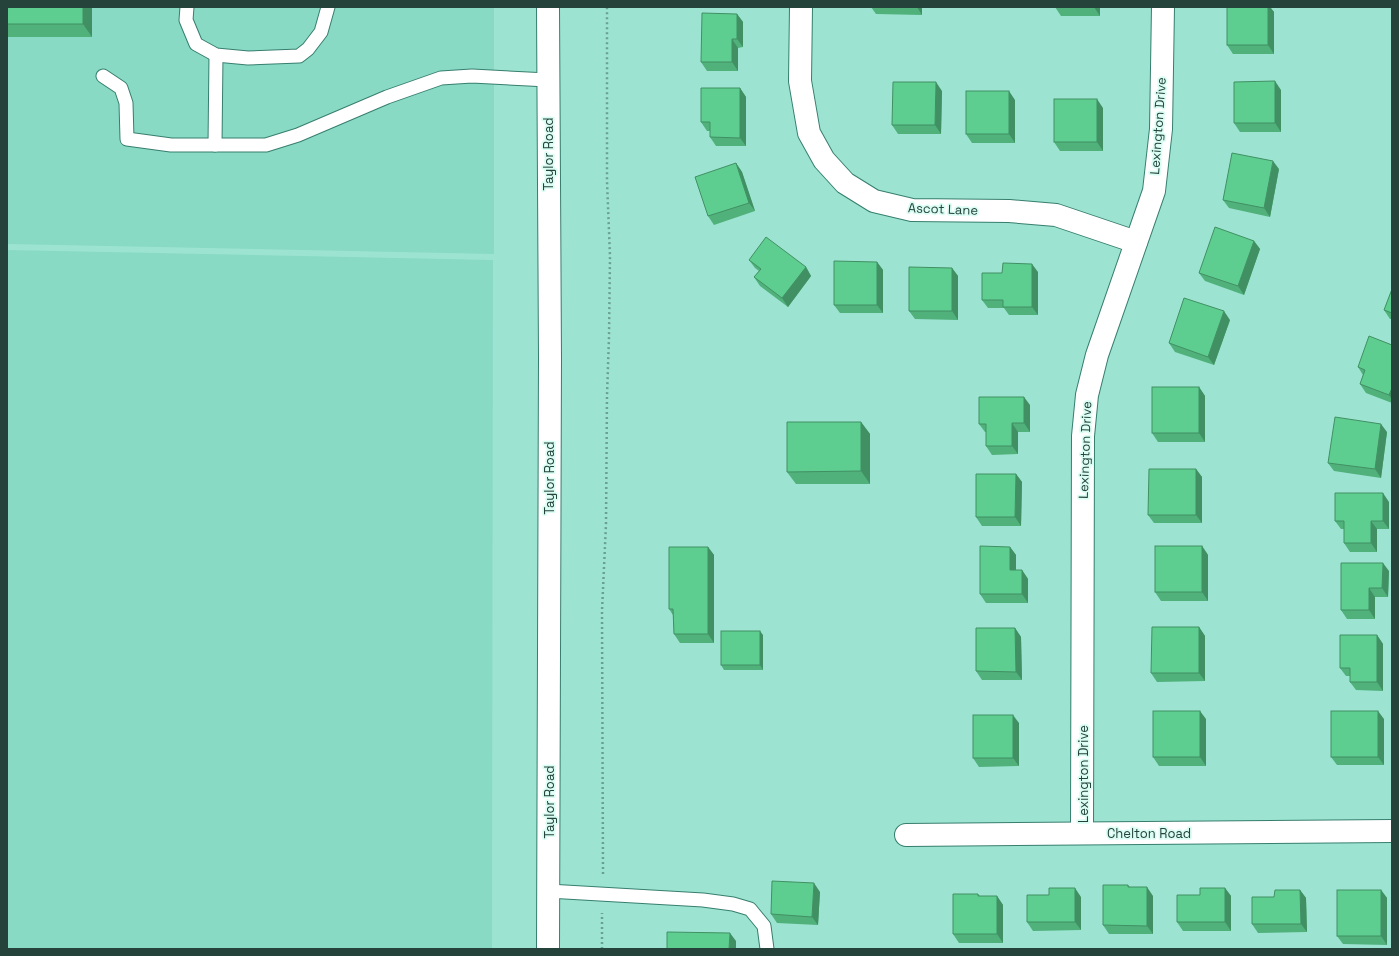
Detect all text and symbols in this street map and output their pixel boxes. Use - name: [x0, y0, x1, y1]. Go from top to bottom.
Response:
- street label: Lexington Drive: [1146, 77, 1170, 175]
- street label: Taylor Road: [540, 117, 557, 191]
- street label: Ascot Lane: [908, 199, 978, 219]
- street label: Lexington Drive: [1075, 401, 1095, 499]
- street label: Taylor Road: [541, 441, 558, 515]
- street label: Lexington Drive: [1075, 725, 1092, 823]
- street label: Taylor Road: [541, 765, 558, 839]
- street label: Chelton Road: [1107, 825, 1191, 842]

